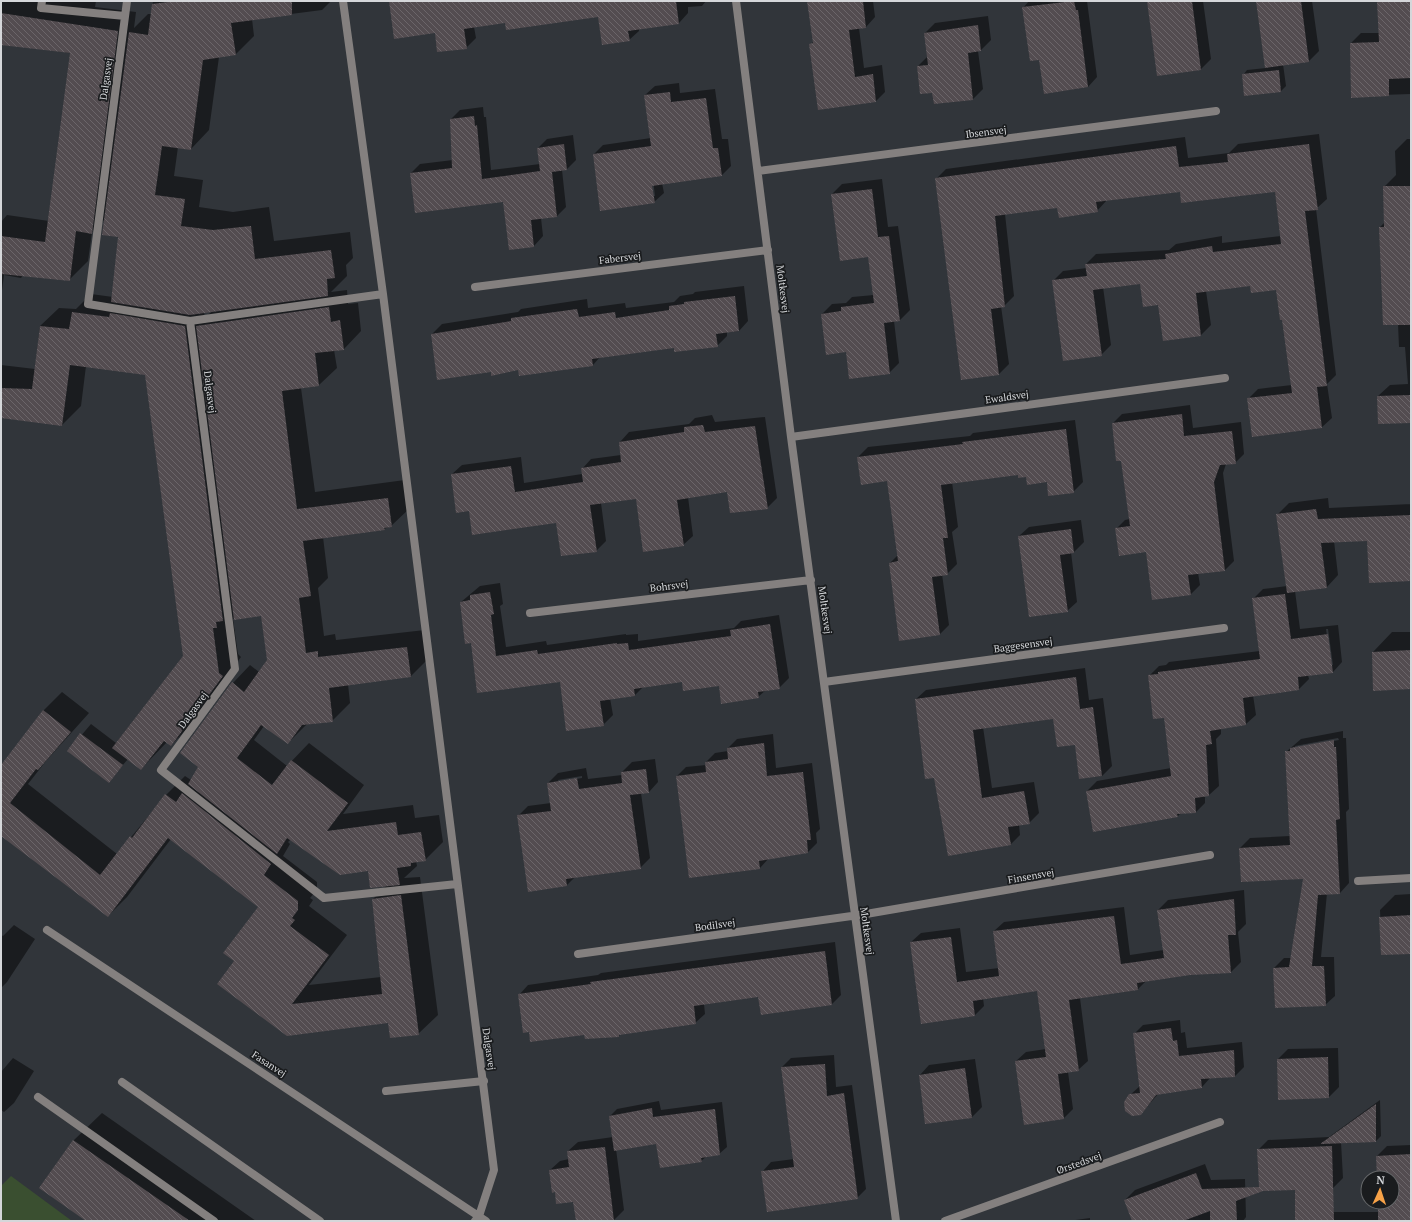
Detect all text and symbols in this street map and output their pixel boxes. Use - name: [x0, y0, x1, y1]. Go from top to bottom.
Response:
- street label: Dalgasvej: [97, 57, 115, 101]
- street label: Ibsensvej: [965, 123, 1007, 141]
- street label: Fabersvej: [598, 249, 642, 267]
- street label: Moltkesvej: [774, 264, 792, 314]
- street label: Dalgasvej: [201, 370, 219, 414]
- street label: Ewaldsvej: [984, 387, 1030, 406]
- street label: Bohrsvej: [649, 577, 689, 595]
- street label: Moltkesvej: [815, 585, 835, 635]
- street label: Baggesensvej: [993, 634, 1053, 656]
- street label: Dalgasvej: [175, 689, 211, 731]
- street label: Finsensvej: [1007, 866, 1055, 886]
- street label: Moltkesvej: [857, 906, 877, 956]
- street label: Bodilsvej: [694, 916, 736, 934]
- street label: Dalgasvej: [480, 1027, 498, 1071]
- street label: Fasanvej: [249, 1048, 289, 1080]
- street label: Ørstedsvej: [1055, 1149, 1103, 1177]
- north arrow: [1360, 1170, 1400, 1210]
- text: N: [1376, 1173, 1386, 1187]

